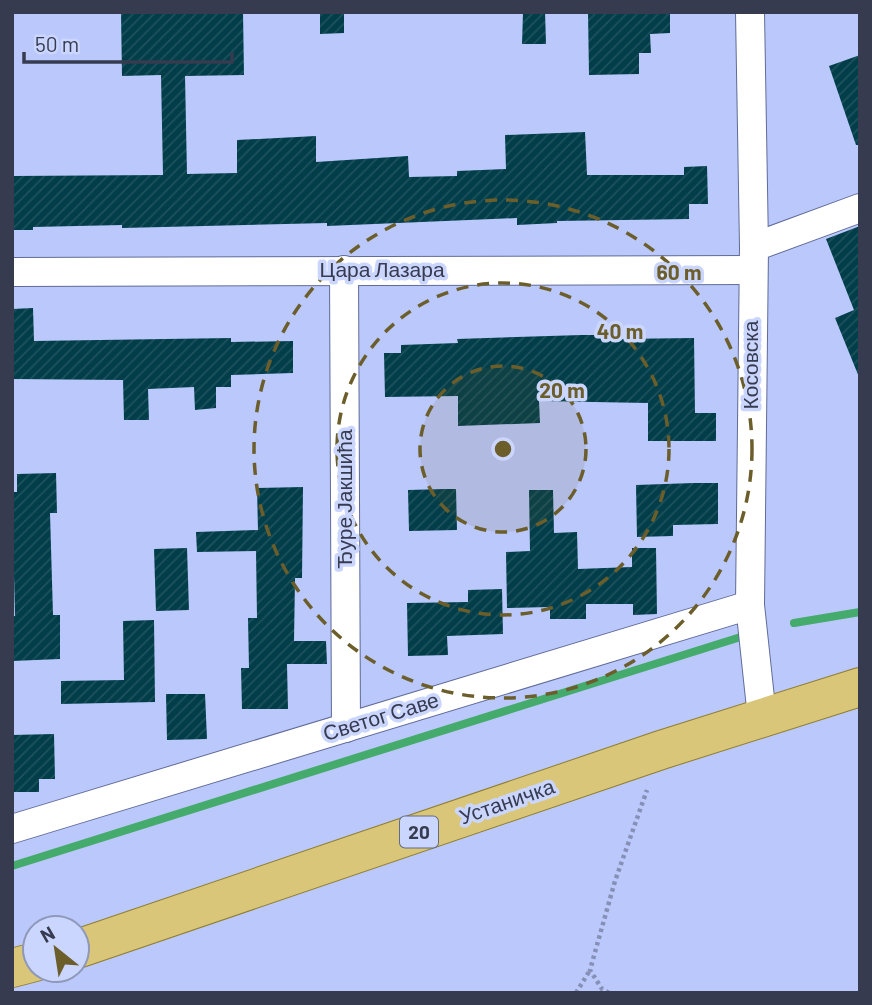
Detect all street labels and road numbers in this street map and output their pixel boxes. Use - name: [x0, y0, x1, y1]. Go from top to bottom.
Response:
- street label: Цара Лазара: [319, 256, 445, 281]
- street label: Косовска: [737, 320, 762, 410]
- street label: Ђуре Јакшића: [331, 429, 356, 569]
- street label: Светог Саве: [320, 686, 441, 745]
- street label: Устаничка: [456, 773, 558, 829]
- road number: 20: [400, 817, 438, 848]

